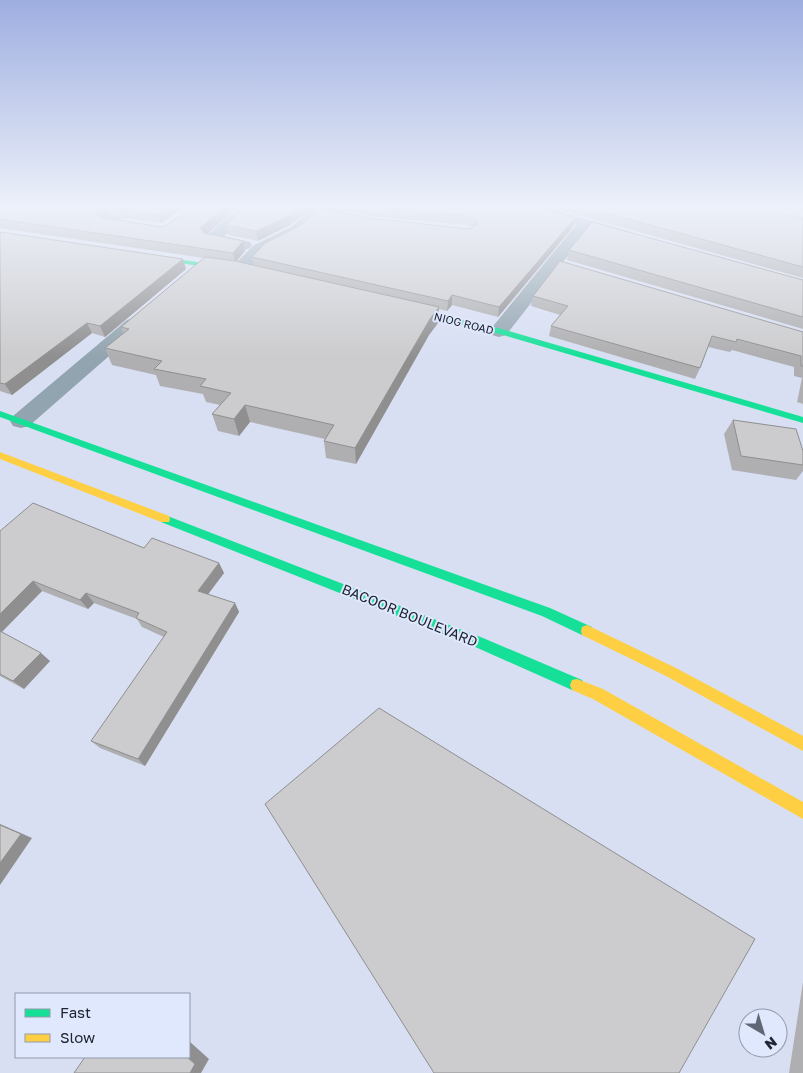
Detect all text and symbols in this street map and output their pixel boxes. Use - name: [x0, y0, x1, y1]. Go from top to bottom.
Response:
- street label: NIOG ROAD: [433, 309, 495, 337]
- street label: BACOOR BOULEVARD: [340, 580, 480, 650]
- legend: [15, 993, 190, 1058]
- text: Fast: [60, 1003, 91, 1021]
- north arrow: [738, 1008, 788, 1058]
- text: Slow: [60, 1028, 95, 1046]
- text: N: [762, 1034, 781, 1054]

